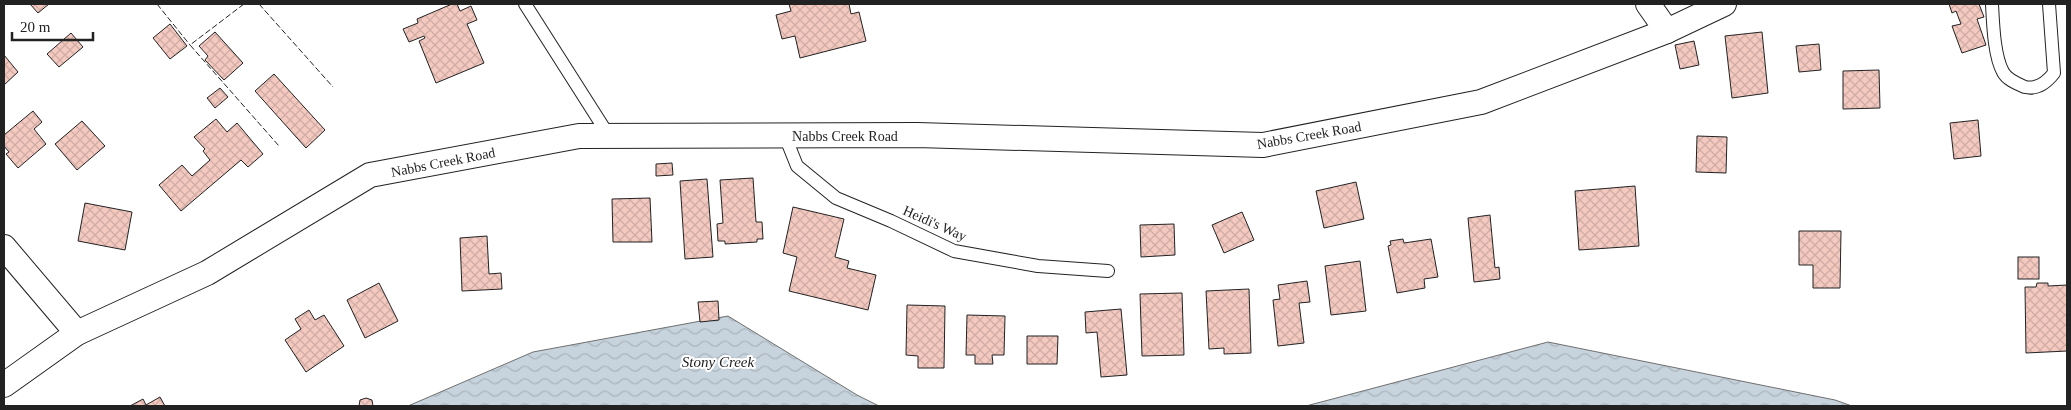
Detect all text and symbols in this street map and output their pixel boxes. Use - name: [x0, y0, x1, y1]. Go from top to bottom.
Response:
- scale bar: [12, 10, 94, 42]
- text: 20 m: [20, 19, 51, 35]
- street label: Nabbs Creek Road: [1256, 119, 1362, 152]
- street label: Nabbs Creek Road: [792, 129, 898, 144]
- street label: Nabbs Creek Road: [390, 145, 496, 180]
- street label: Heidi's Way: [901, 203, 969, 244]
- water label: Stony Creek: [682, 354, 755, 370]

